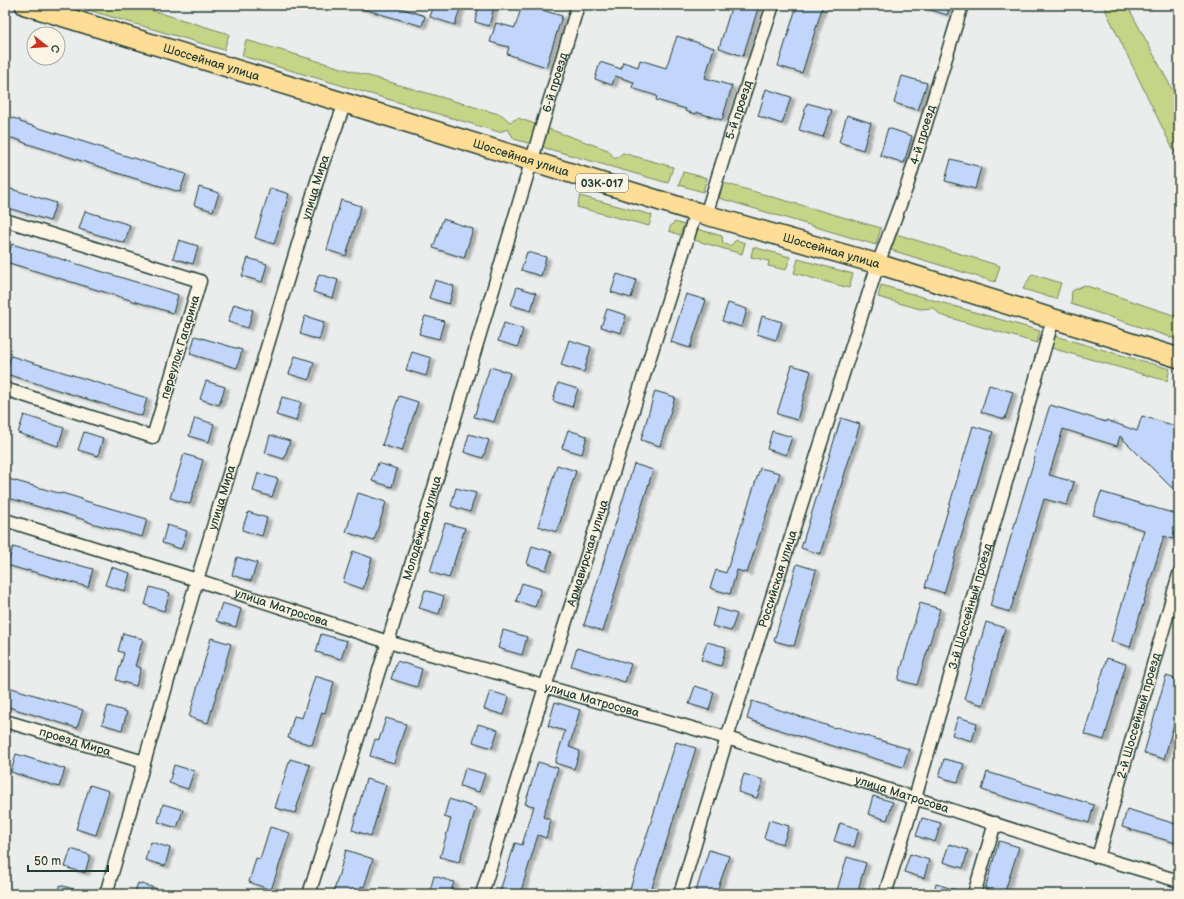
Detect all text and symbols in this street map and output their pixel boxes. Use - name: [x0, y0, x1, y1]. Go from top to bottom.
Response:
- north arrow: [26, 26, 66, 66]
- street label: Шоссейная улица: [161, 41, 261, 84]
- text: С: [48, 43, 62, 55]
- street label: 6-й проезд: [539, 50, 572, 114]
- street label: 5-й проезд: [723, 78, 756, 142]
- street label: 4-й проезд: [907, 103, 939, 167]
- street label: Шоссейная улица: [471, 136, 571, 180]
- street label: улица Мира: [299, 153, 333, 222]
- road number: 03К-017: [576, 174, 628, 192]
- street label: Шоссейная улица: [781, 230, 882, 272]
- street label: переулок Гагарина: [158, 293, 203, 401]
- street label: улица Мира: [205, 463, 239, 532]
- street label: Молодёжная улица: [400, 474, 445, 582]
- street label: Армавирская улица: [564, 498, 612, 609]
- street label: Российская улица: [756, 528, 801, 630]
- street label: 3-й Шоссейный проезд: [945, 541, 996, 671]
- street label: улица Матросова: [233, 586, 330, 630]
- street label: 2-й Шоссейный проезд: [1114, 650, 1164, 780]
- street label: улица Матросова: [543, 680, 641, 721]
- street label: проезд Мира: [37, 725, 112, 760]
- street label: улица Матросова: [853, 773, 951, 817]
- scale bar: [28, 847, 108, 873]
- text: 50 m: [34, 854, 61, 869]

